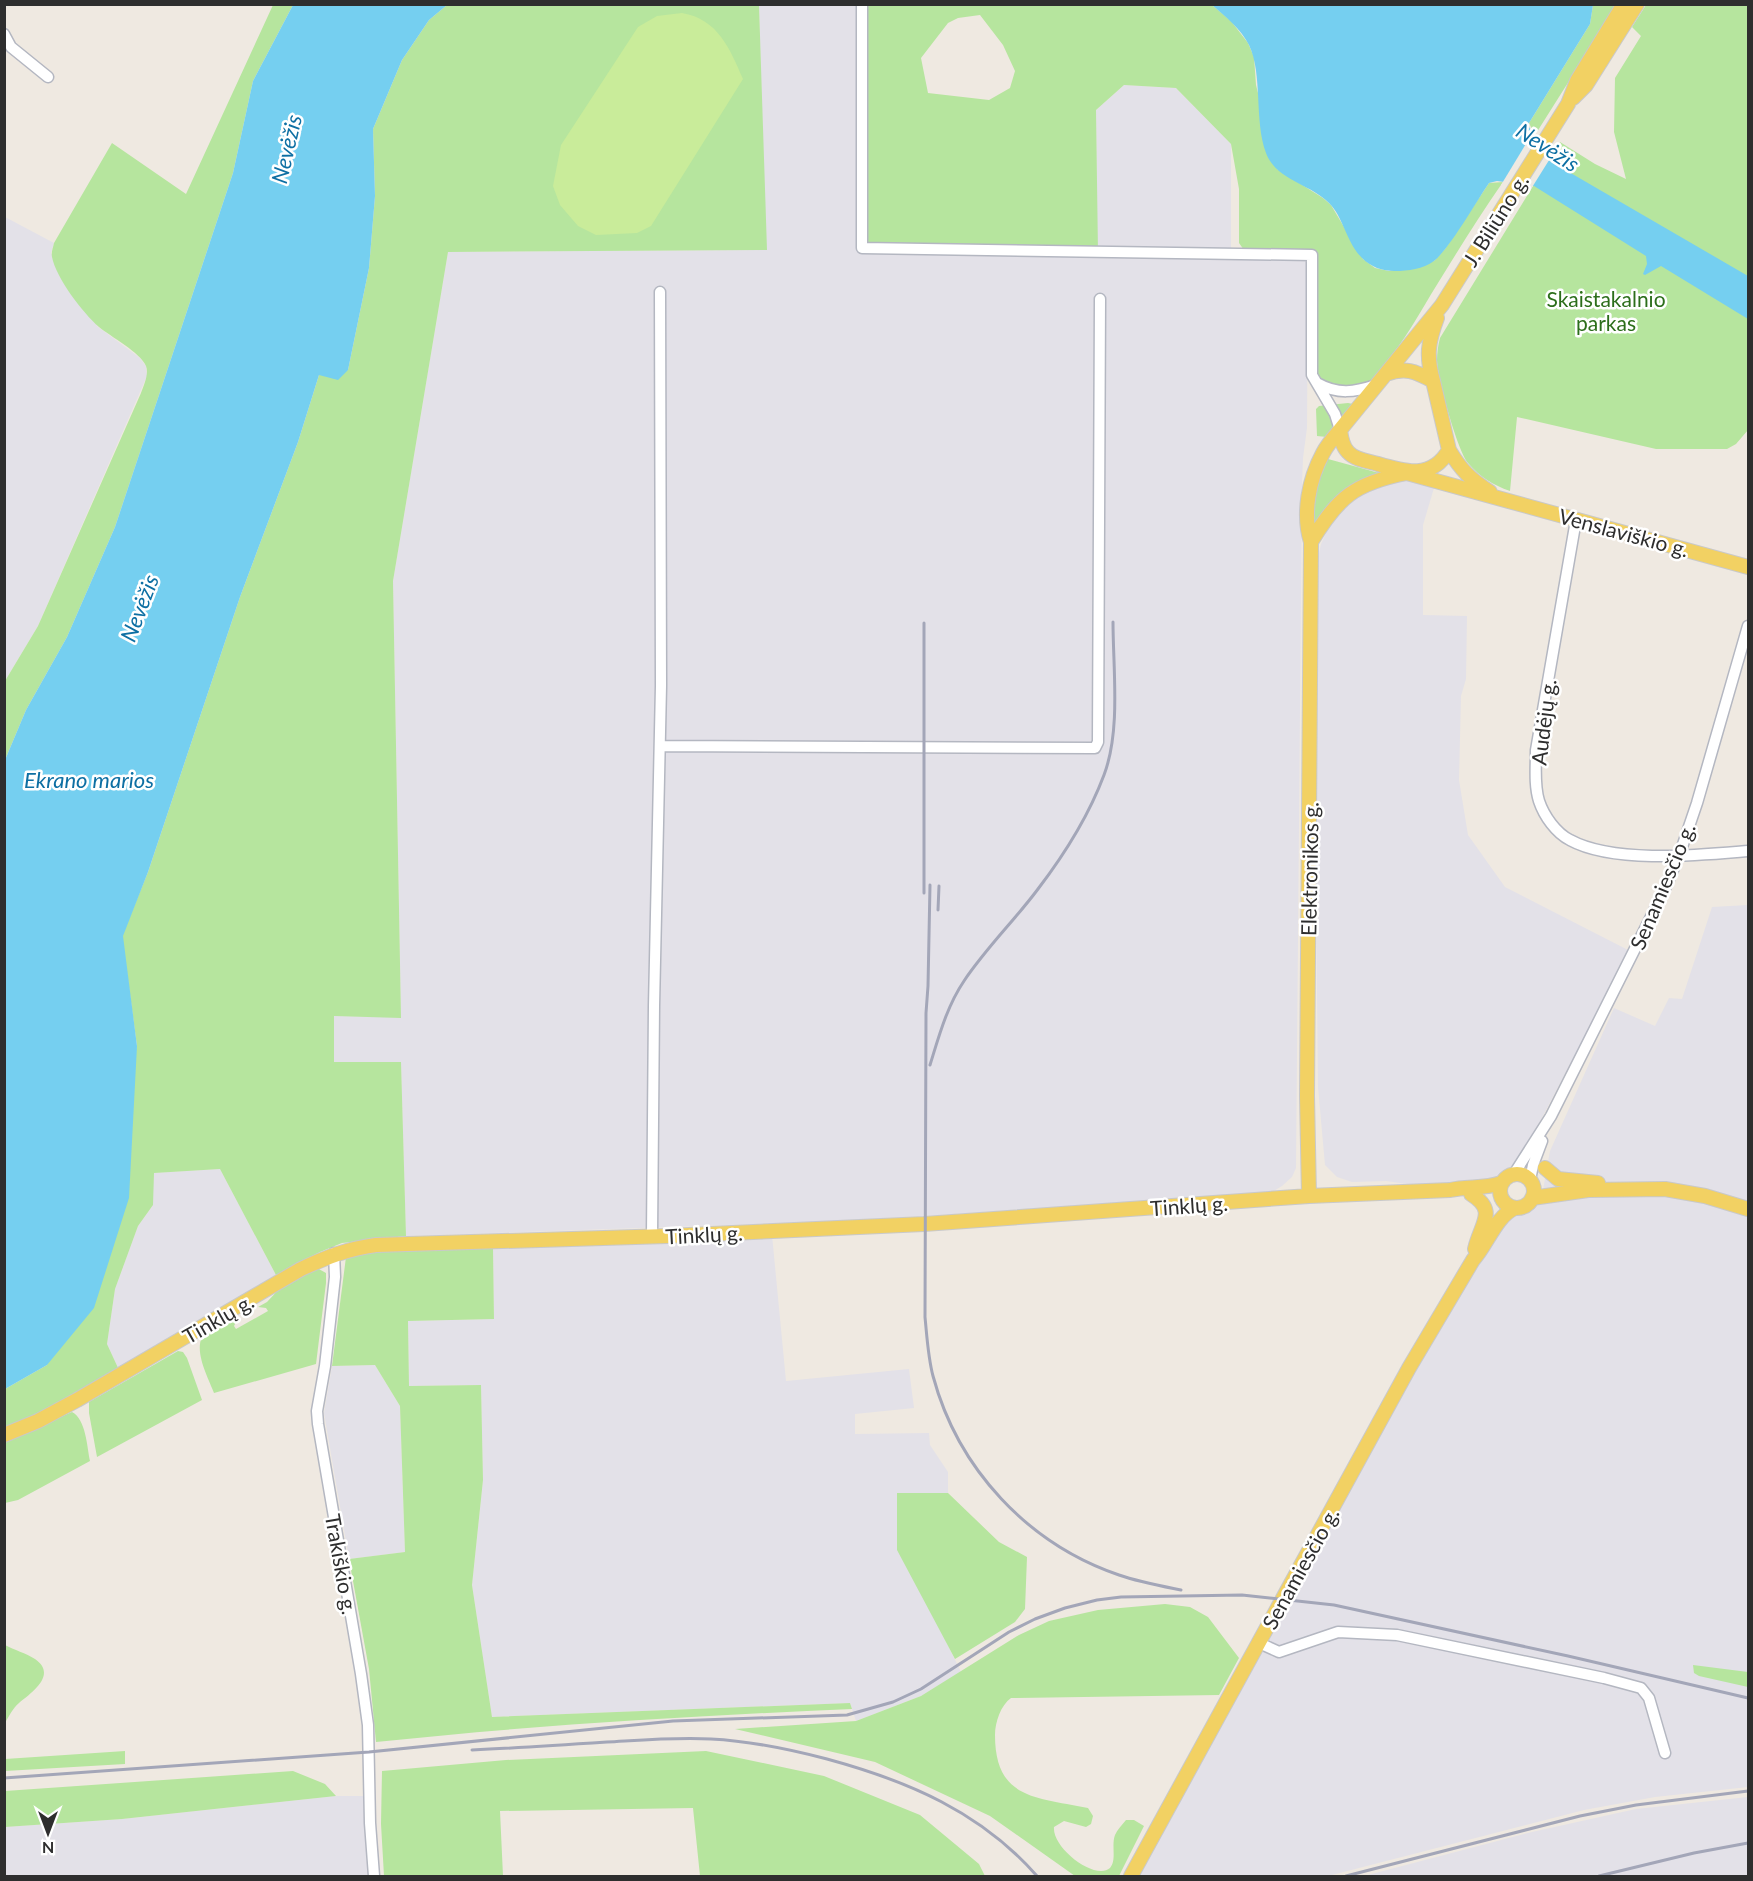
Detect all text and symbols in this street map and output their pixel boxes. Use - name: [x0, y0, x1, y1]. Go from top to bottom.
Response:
- water label: Nevėžis: [265, 112, 307, 186]
- water label: Nevėžis: [1511, 117, 1585, 177]
- street label: J. Biliūno g.: [1457, 169, 1533, 271]
- park label: Skaistakalnio parkas: [1546, 286, 1666, 335]
- street label: Venslaviškio g.: [1556, 503, 1692, 561]
- water label: Nevėžis: [114, 570, 164, 645]
- street label: Audėjų g.: [1525, 678, 1561, 766]
- water label: Ekrano marios: [24, 766, 154, 793]
- street label: Elektronikos g.: [1295, 802, 1323, 936]
- street label: Senamiesčio g.: [1624, 819, 1700, 953]
- street label: Tinklų g.: [1149, 1190, 1229, 1220]
- street label: Tinklų g.: [665, 1219, 743, 1249]
- street label: Tinklų g.: [178, 1288, 258, 1348]
- street label: Senamiesčio g.: [1256, 1503, 1344, 1633]
- street label: Trakiškio g.: [321, 1512, 363, 1616]
- north arrow: [18, 1803, 78, 1863]
- text: N: [42, 1839, 54, 1858]

